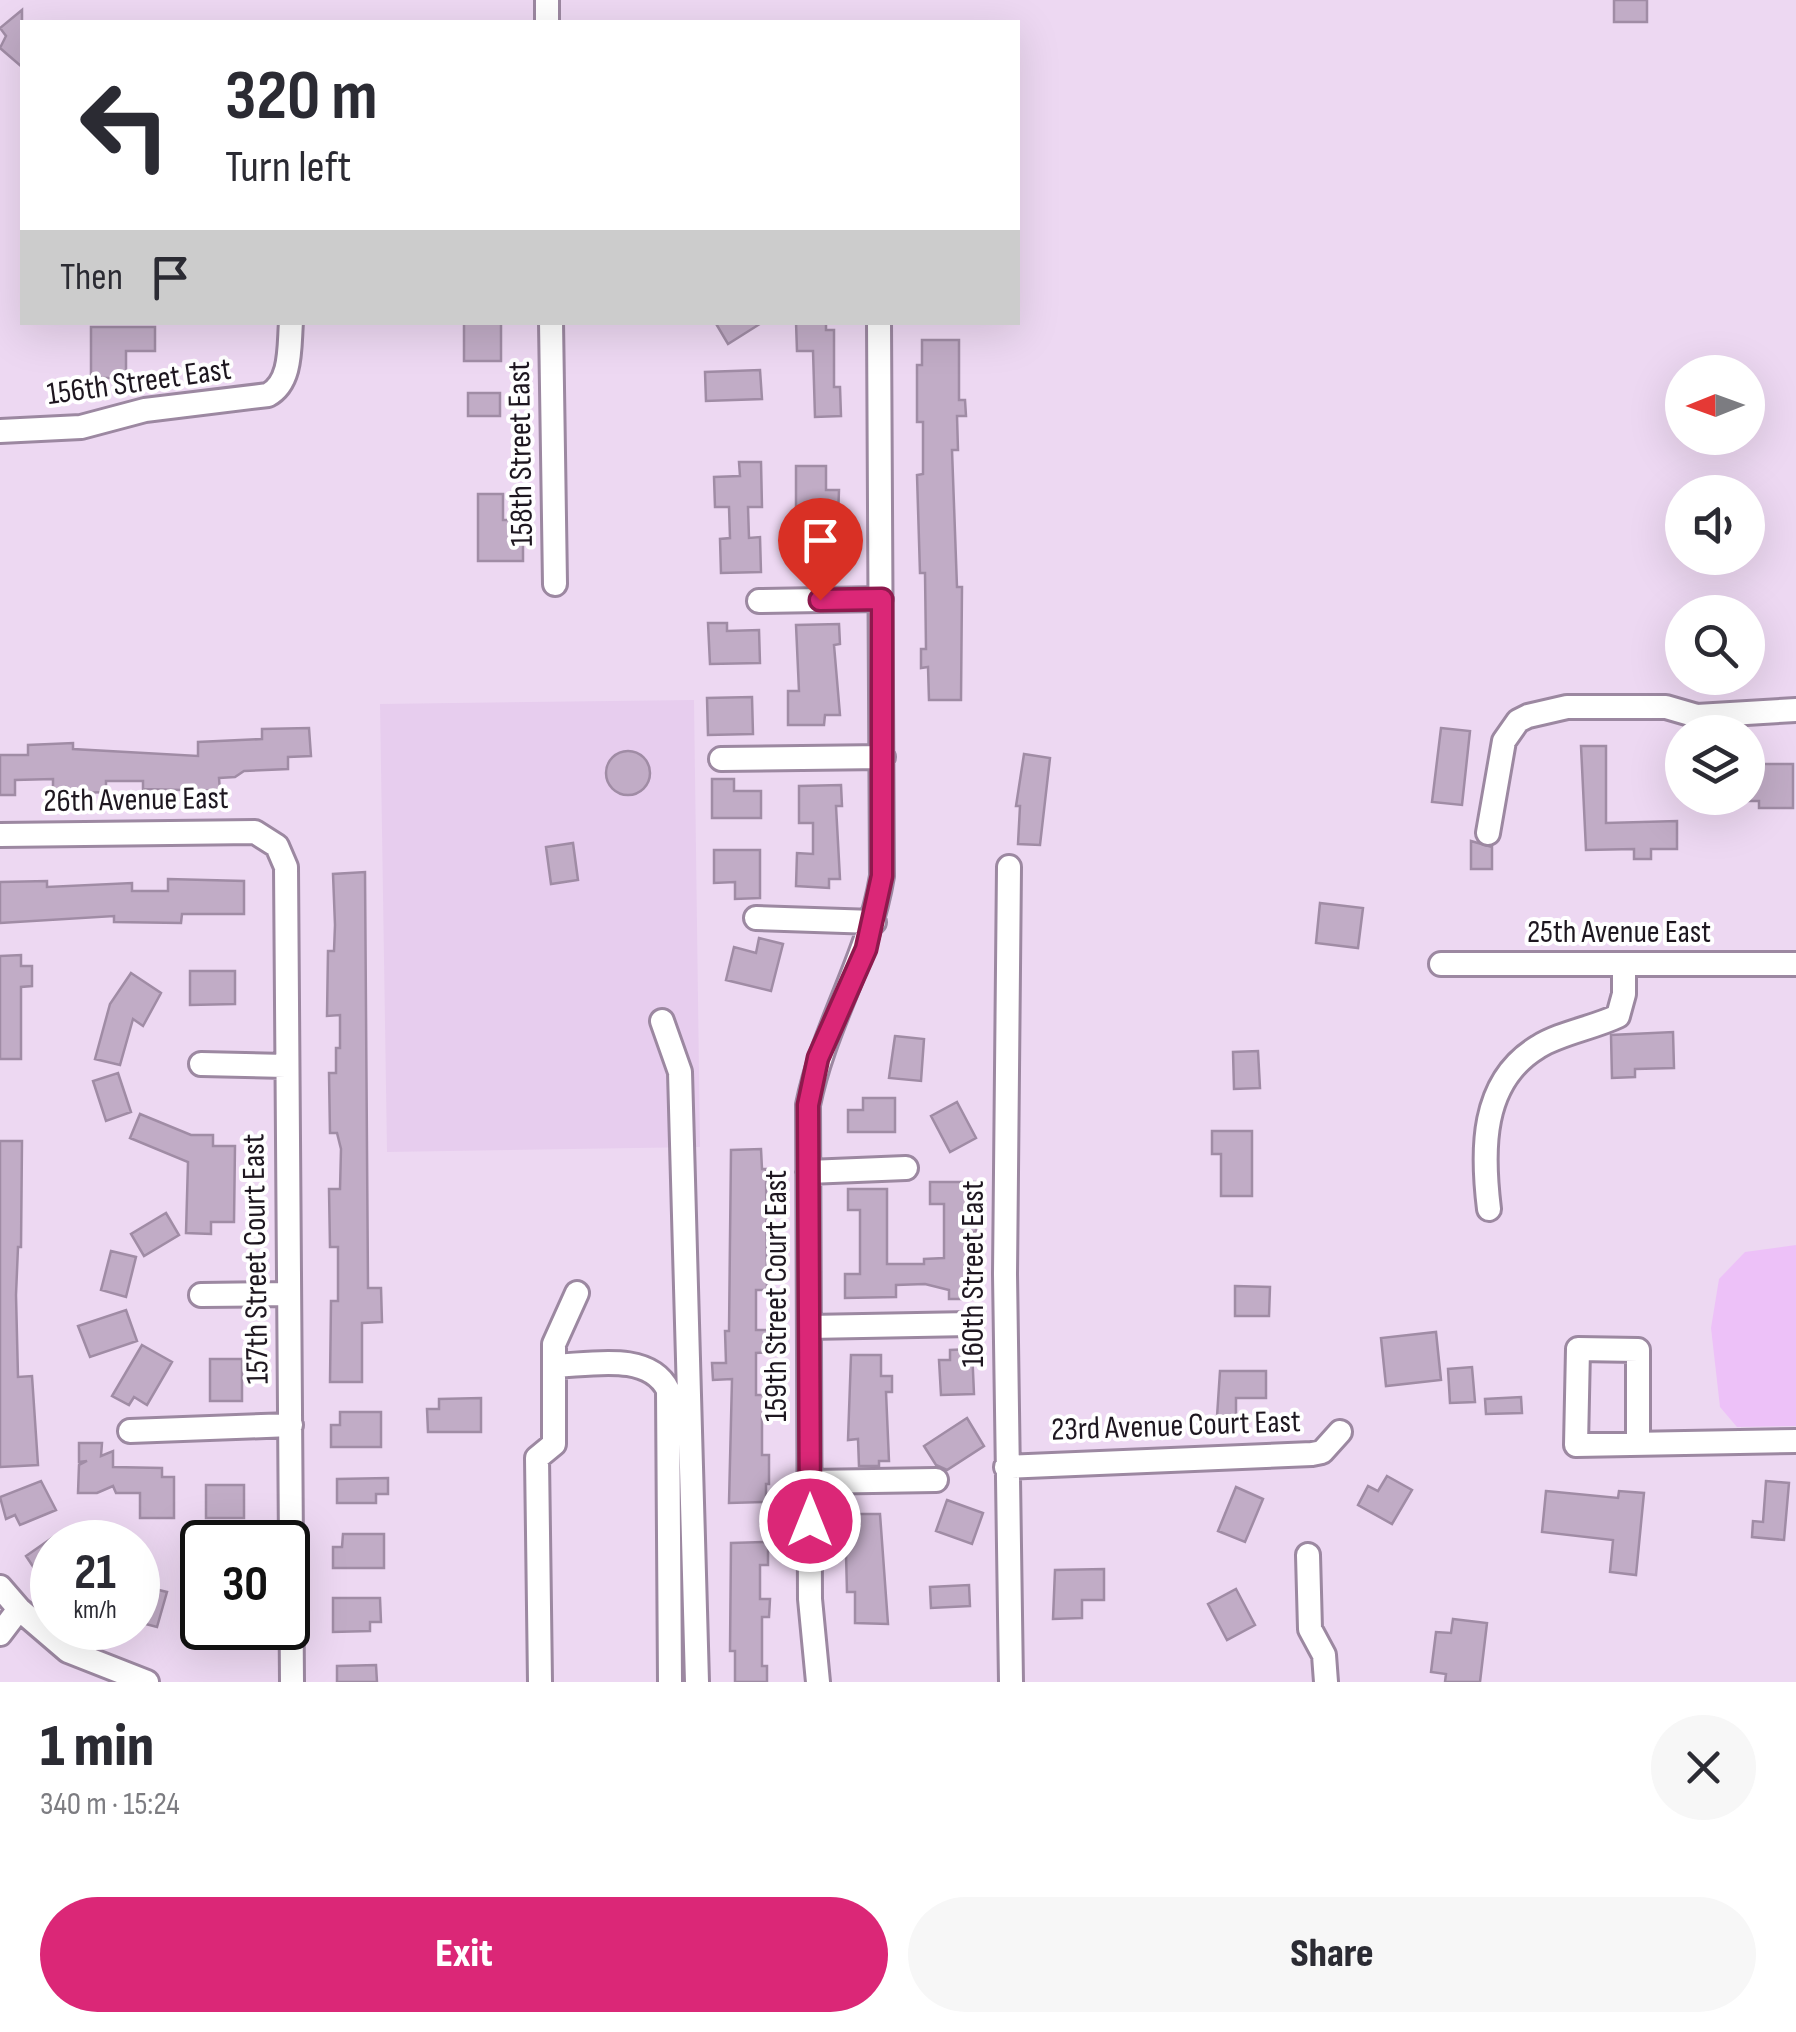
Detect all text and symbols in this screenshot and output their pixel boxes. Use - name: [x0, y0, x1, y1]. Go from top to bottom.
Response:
- text: 320 m: [225, 55, 378, 139]
- icon: left: [60, 60, 190, 190]
- text: Turn left: [225, 140, 351, 195]
- icon: arrive: [143, 250, 198, 305]
- text: Then: [60, 255, 123, 300]
- street label: 156th Street East: [44, 350, 234, 414]
- north arrow: [1665, 355, 1765, 455]
- map controls: [1665, 355, 1765, 815]
- street label: 158th Street East: [500, 361, 542, 547]
- button: sound: [1665, 475, 1765, 575]
- pin: [778, 498, 863, 601]
- icon: arrive: [793, 513, 848, 568]
- button: search: [1665, 595, 1765, 695]
- button: layers: [1665, 715, 1765, 815]
- street label: 26th Avenue East: [43, 779, 229, 821]
- street label: 25th Avenue East: [1527, 913, 1711, 952]
- street label: 157th Street Court East: [234, 1133, 278, 1385]
- street label: 159th Street Court East: [757, 1170, 796, 1422]
- street label: 160th Street East: [954, 1181, 993, 1367]
- street label: 23rd Avenue Court East: [1051, 1402, 1301, 1450]
- position arrow: [758, 1469, 862, 1573]
- speed limit sign: 30: [180, 1520, 310, 1650]
- text: 21: [74, 1543, 116, 1603]
- text: km/h: [73, 1595, 117, 1626]
- text: 1 min: [40, 1711, 154, 1783]
- button: close: [1651, 1715, 1756, 1820]
- text: 340 m · 15:24: [40, 1785, 180, 1824]
- button: Exit: [40, 1897, 888, 2012]
- button: Share: [908, 1897, 1756, 2012]

